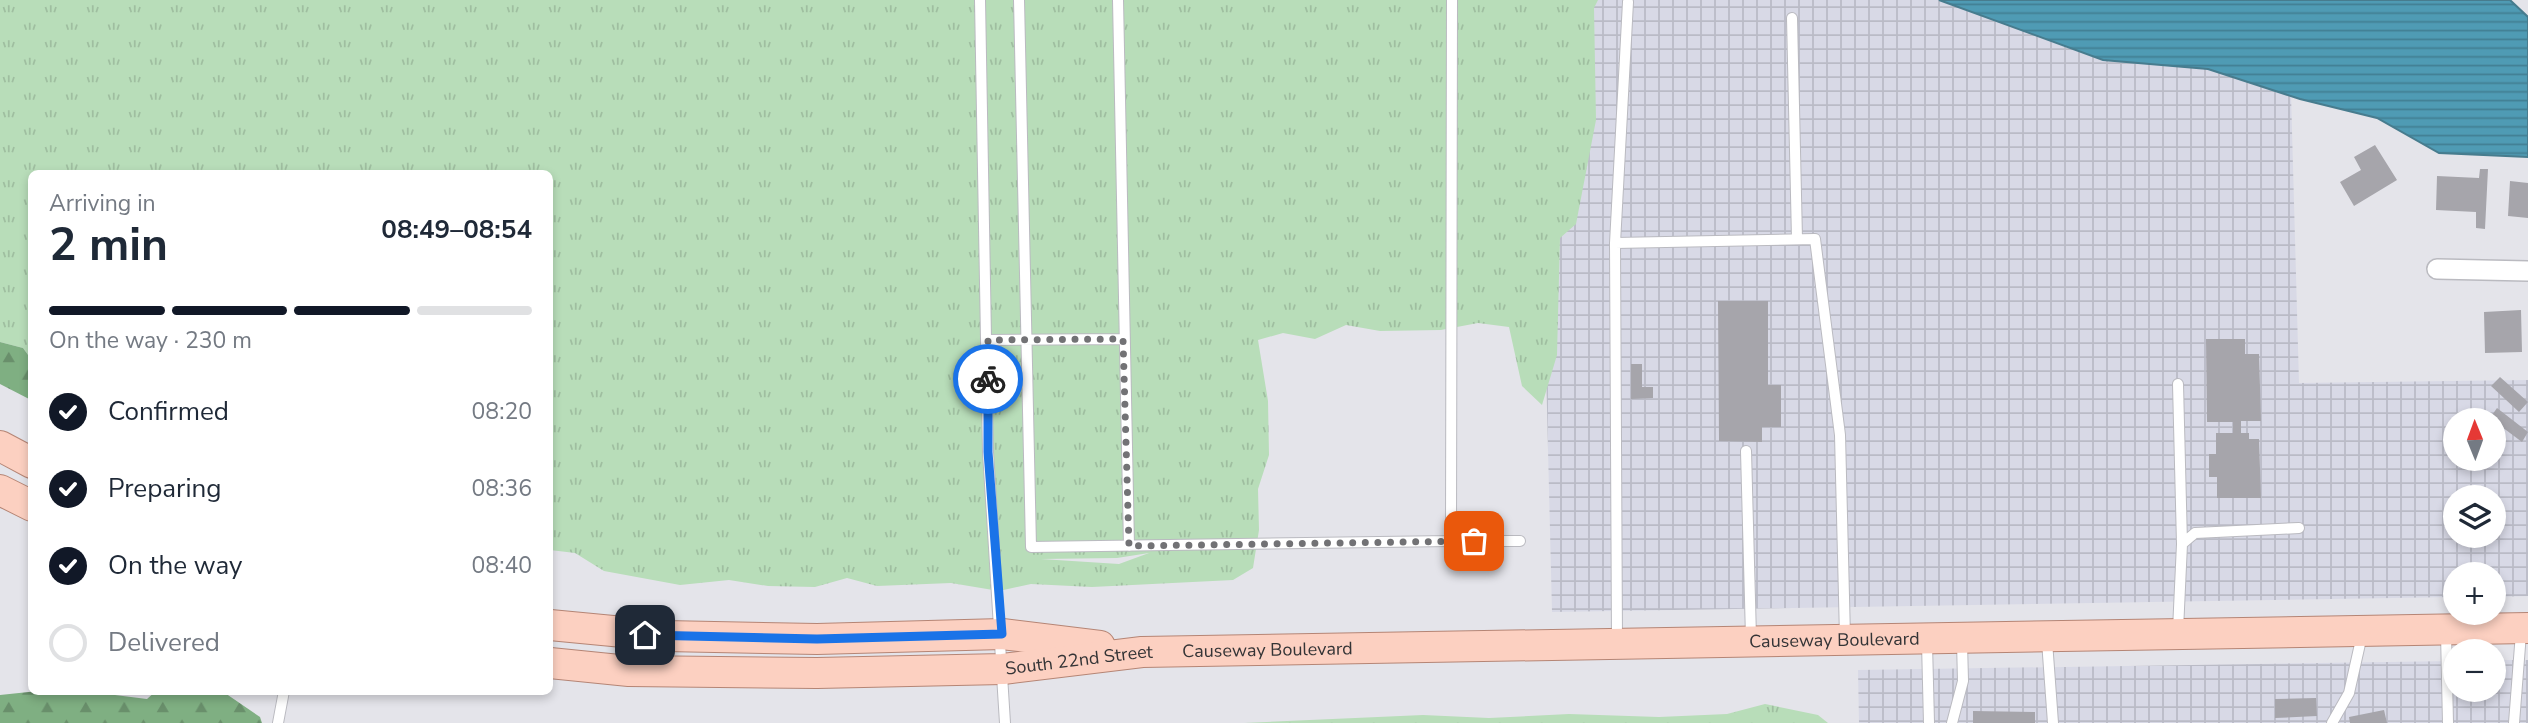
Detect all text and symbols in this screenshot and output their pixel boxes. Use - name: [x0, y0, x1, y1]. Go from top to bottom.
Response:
- text: Arriving in: [49, 188, 156, 219]
- text: 08:49–08:54: [381, 212, 532, 247]
- text: 2 min: [49, 213, 168, 276]
- text: On the way · 230 m: [49, 325, 252, 356]
- courier: [953, 344, 1023, 414]
- icon: bike: [969, 360, 1007, 398]
- icon: check: [49, 393, 87, 431]
- text: Confirmed: [108, 394, 229, 429]
- text: 08:20: [472, 396, 532, 427]
- north arrow: [2443, 408, 2506, 471]
- map controls: [2443, 408, 2506, 702]
- icon: check: [49, 470, 87, 508]
- text: Preparing: [108, 471, 221, 506]
- text: 08:36: [472, 473, 532, 504]
- button: layers: [2443, 485, 2506, 548]
- pin: [1444, 511, 1504, 571]
- icon: bag: [1455, 522, 1493, 560]
- icon: check: [49, 547, 87, 585]
- text: On the way: [108, 548, 242, 583]
- text: 08:40: [472, 550, 532, 581]
- button: +: [2443, 562, 2506, 625]
- pin: [615, 605, 675, 665]
- icon: home: [626, 616, 664, 654]
- text: Delivered: [108, 625, 220, 660]
- street label: Causeway Boulevard: [1749, 627, 1920, 653]
- street label: Causeway Boulevard: [1182, 636, 1353, 663]
- button: −: [2443, 639, 2506, 702]
- street label: South 22nd Street: [1004, 640, 1154, 681]

